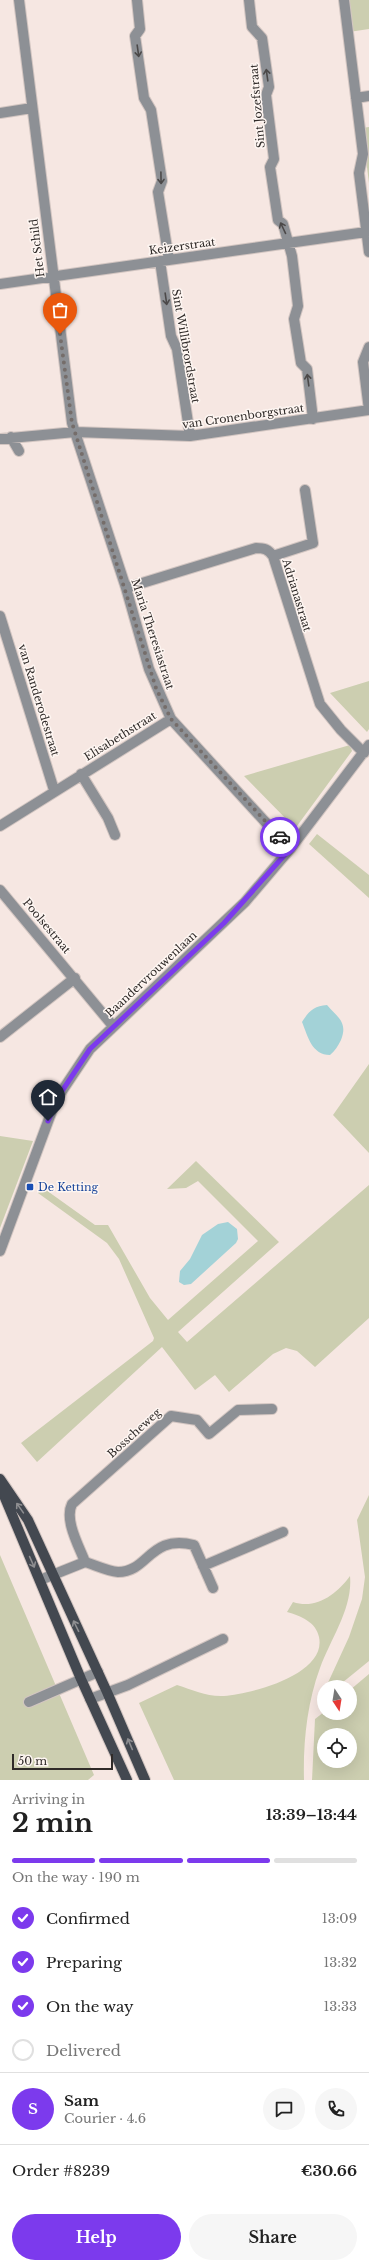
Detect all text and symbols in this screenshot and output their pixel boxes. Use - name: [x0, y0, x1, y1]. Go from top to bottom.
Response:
- one-way arrow: [134, 44, 142, 57]
- street label: Sint Jozefstraat: [246, 62, 268, 149]
- one-way arrow: [263, 69, 271, 82]
- one-way arrow: [157, 171, 165, 184]
- street label: Het Schild: [26, 217, 48, 278]
- one-way arrow: [278, 222, 286, 234]
- street label: Keizerstraat: [148, 234, 217, 258]
- street label: Sint Willibrordstraat: [169, 288, 203, 405]
- one-way arrow: [162, 292, 170, 305]
- pin: [43, 293, 77, 334]
- icon: bag: [49, 299, 71, 321]
- one-way arrow: [304, 374, 312, 387]
- street label: van Cronenborgstraat: [181, 400, 306, 431]
- street label: Adrianastraat: [279, 556, 315, 634]
- street label: Maria Theresiastraat: [128, 577, 178, 692]
- street label: van Randerodestraat: [15, 642, 63, 758]
- street label: Elisabethstraat: [81, 708, 159, 764]
- courier: [260, 817, 300, 857]
- icon: car: [269, 826, 291, 848]
- street label: Poolsestraat: [20, 896, 75, 957]
- street label: Baandervrouwenlaan: [102, 928, 200, 1020]
- pin: [31, 1080, 65, 1121]
- icon: home: [37, 1086, 59, 1108]
- place label: De Ketting: [38, 1180, 98, 1194]
- marker: De Ketting: [25, 1182, 35, 1192]
- street label: Bosscheweg: [104, 1405, 164, 1461]
- one-way arrow: [16, 1503, 25, 1514]
- one-way arrow: [29, 1556, 36, 1568]
- one-way arrow: [72, 1620, 79, 1632]
- north arrow: [317, 1680, 357, 1720]
- map controls: [317, 1680, 357, 1768]
- button: locate: [317, 1728, 357, 1768]
- one-way arrow: [125, 1739, 133, 1751]
- scale bar: [12, 1752, 113, 1771]
- text: 50 m: [18, 1754, 47, 1768]
- text: Arriving in: [12, 1791, 85, 1808]
- text: 13:39–13:44: [266, 1805, 357, 1824]
- text: 2 min: [12, 1807, 93, 1839]
- text: On the way · 190 m: [12, 1869, 140, 1886]
- icon: check: [12, 1907, 34, 1929]
- text: Confirmed: [46, 1909, 130, 1928]
- text: 13:09: [322, 1910, 357, 1927]
- icon: check: [12, 1951, 34, 1973]
- text: Preparing: [46, 1953, 122, 1972]
- text: 13:32: [323, 1954, 357, 1971]
- icon: check: [12, 1995, 34, 2017]
- text: On the way: [46, 1997, 134, 2016]
- text: 13:33: [323, 1998, 357, 2015]
- text: Delivered: [46, 2041, 121, 2060]
- button: chat: [263, 2088, 305, 2130]
- button: phone: [315, 2088, 357, 2130]
- text: Sam: [64, 2091, 99, 2110]
- text: S: [28, 2099, 38, 2118]
- text: Courier · 4.6: [64, 2110, 146, 2127]
- text: Order #8239: [12, 2161, 110, 2180]
- text: €30.66: [301, 2161, 357, 2180]
- button: Help: [12, 2214, 181, 2260]
- button: Share: [189, 2214, 357, 2260]

